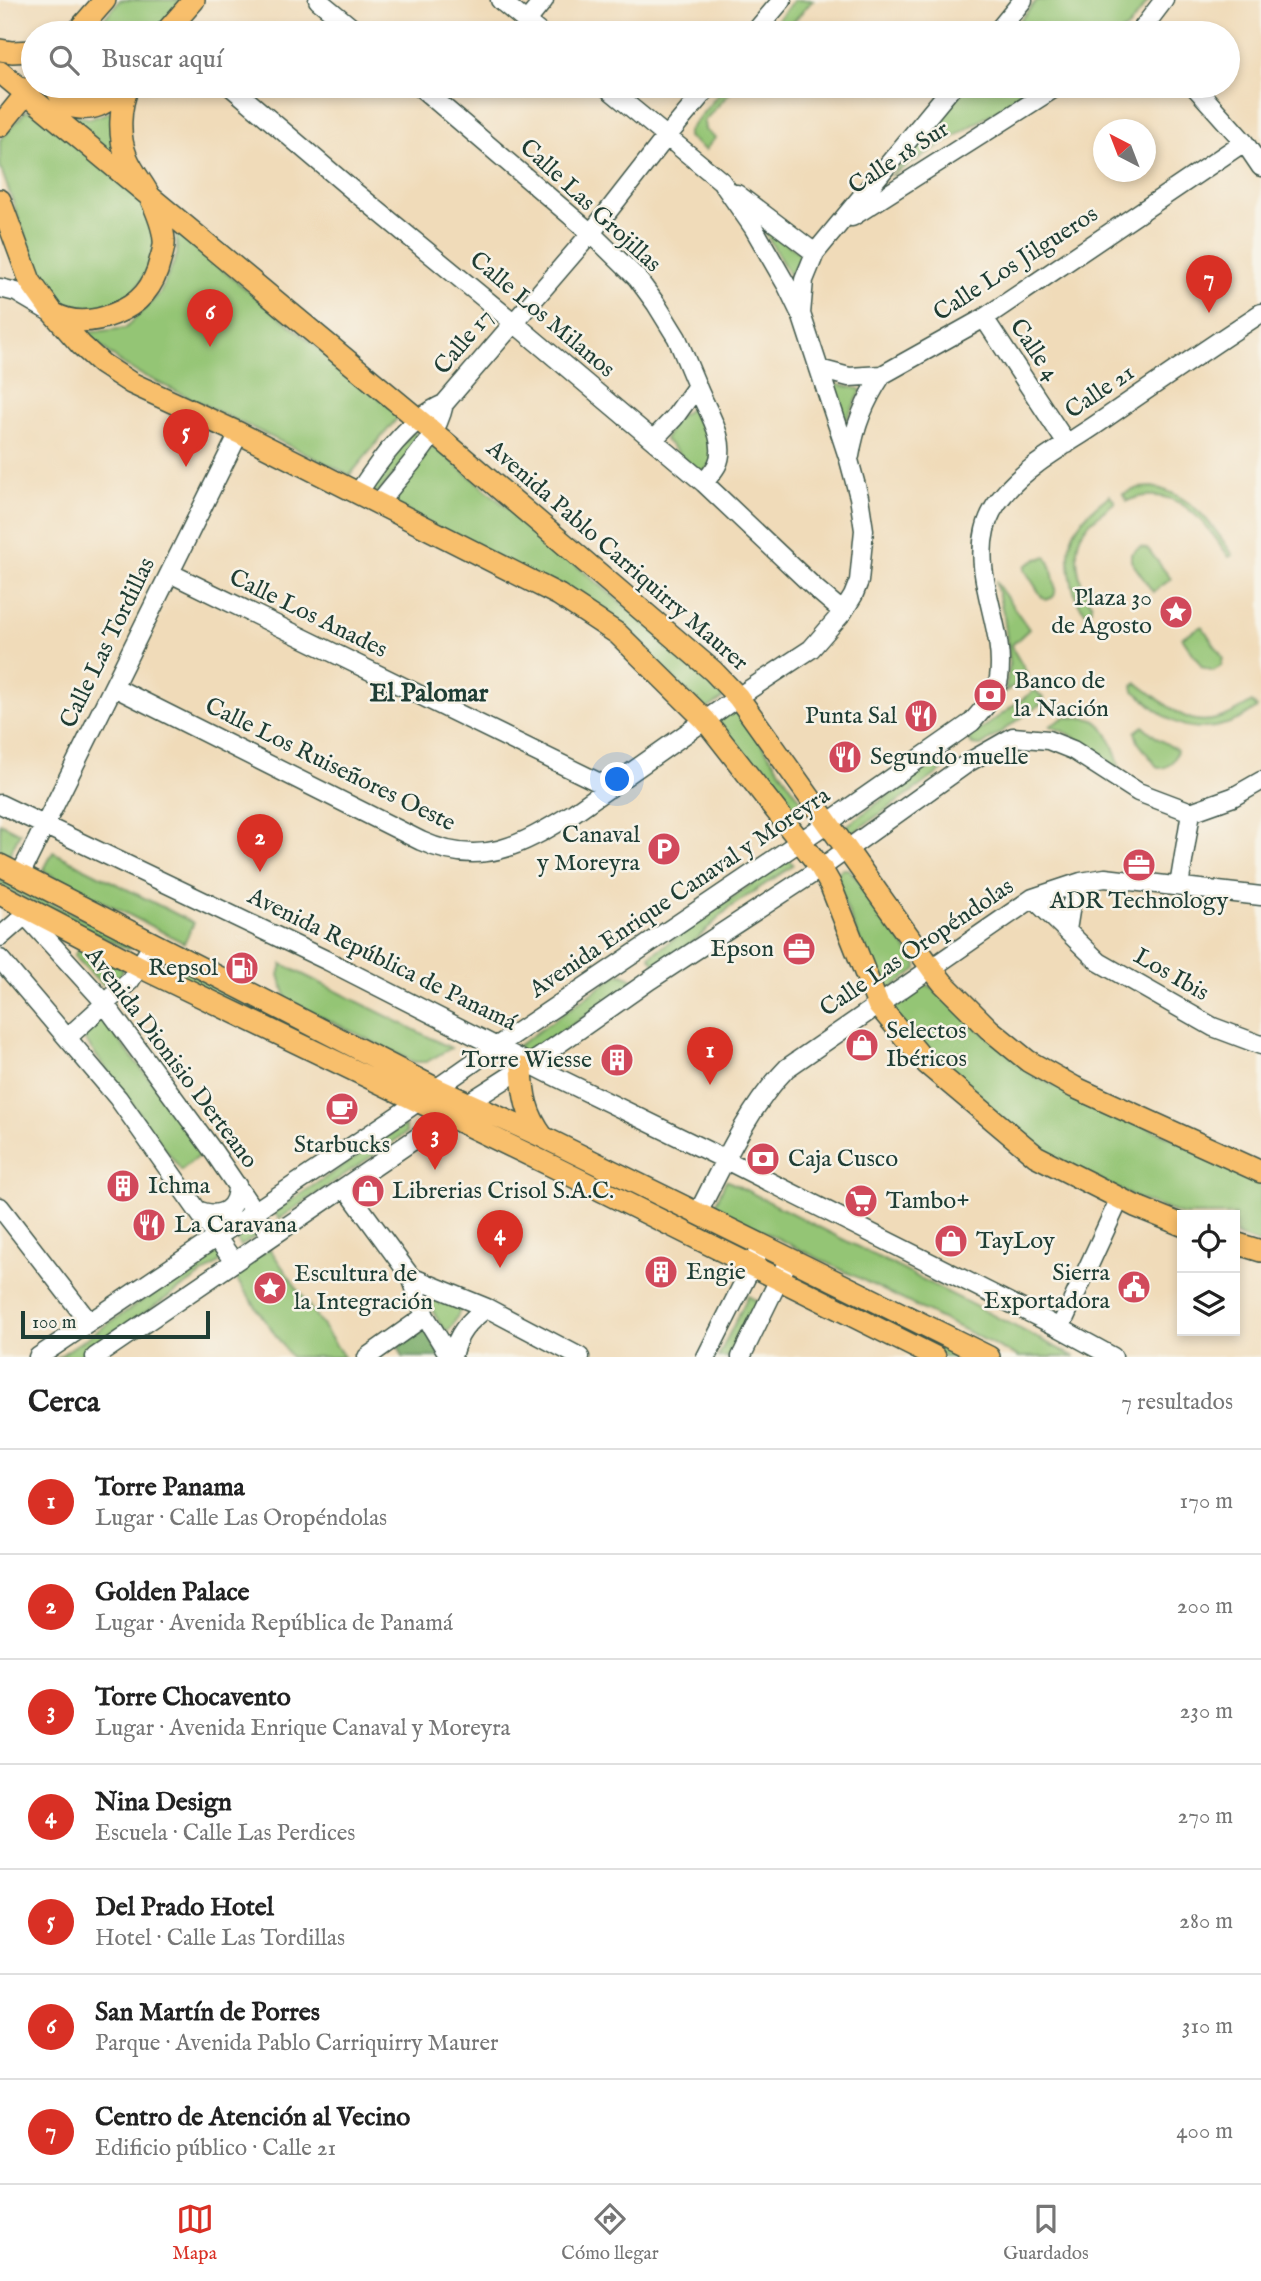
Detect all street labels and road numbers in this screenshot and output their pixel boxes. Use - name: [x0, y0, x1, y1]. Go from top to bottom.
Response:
- street label: Calle 18 Sur: [843, 114, 955, 202]
- street label: Calle Las Grojillas: [513, 132, 667, 280]
- street label: Calle Los Jilgueros: [928, 199, 1104, 329]
- street label: Calle Los Milanos: [463, 245, 621, 385]
- street label: Calle 17: [427, 303, 501, 381]
- street label: Calle 4: [1002, 313, 1066, 387]
- street label: Calle 21: [1059, 358, 1141, 426]
- street label: Avenida Pablo Carriquirry Maurer: [479, 433, 755, 678]
- street label: Calle Las Tordillas: [53, 553, 163, 733]
- street label: Calle Los Anades: [224, 562, 392, 666]
- street label: Calle Los Ruiseñores Oeste: [200, 691, 460, 839]
- street label: Avenida Enrique Canaval y Moreyra: [523, 780, 837, 1006]
- street label: Calle Las Oropéndolas: [814, 872, 1020, 1024]
- street label: Avenida República de Panamá: [241, 881, 522, 1039]
- street label: Avenida Dionisio Derteano: [77, 940, 265, 1175]
- street label: Los Ibis: [1128, 941, 1214, 1009]

